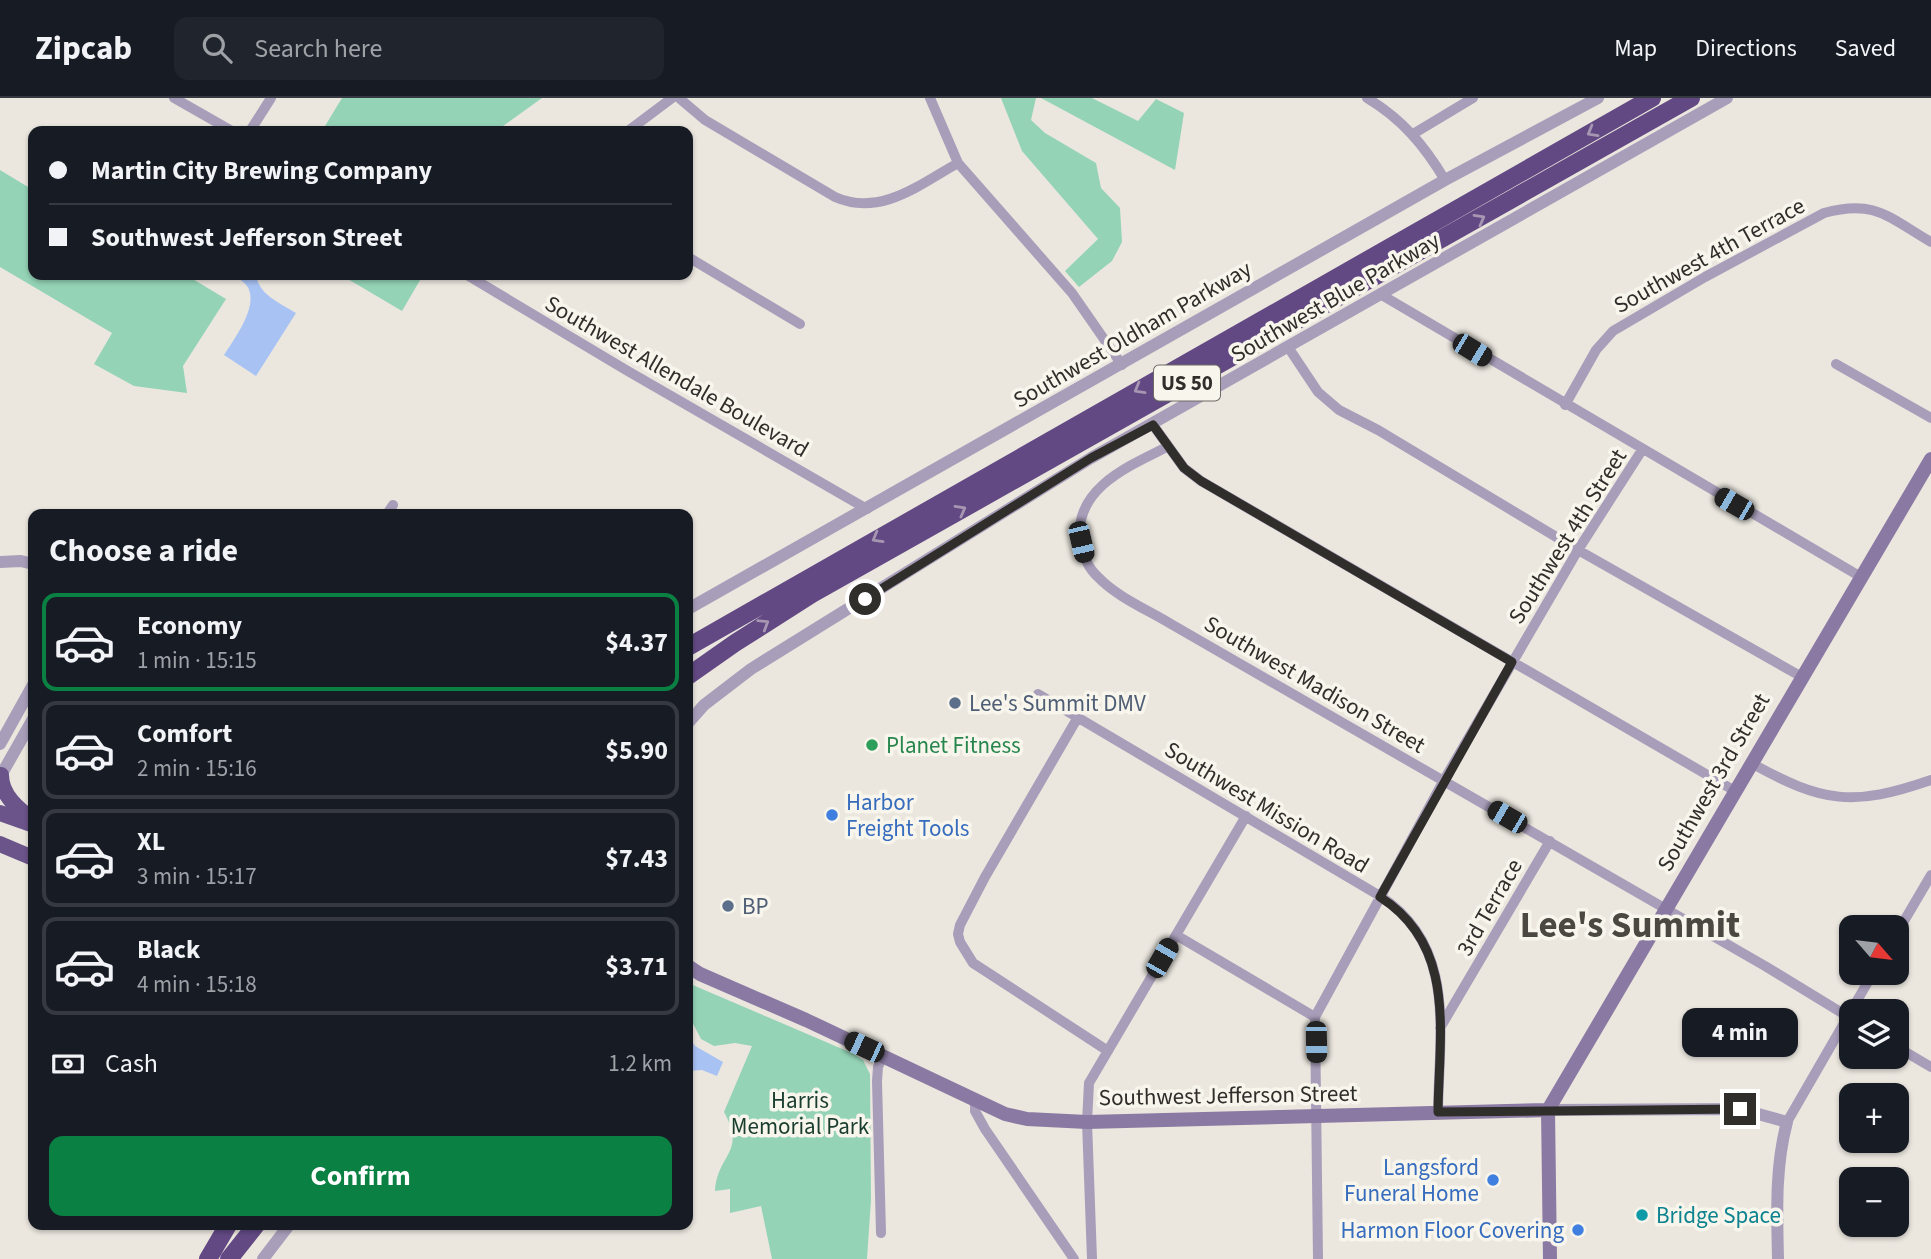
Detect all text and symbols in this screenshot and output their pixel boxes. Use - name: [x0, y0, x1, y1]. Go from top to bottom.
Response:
- search box: [174, 17, 664, 80]
- text: Zipcab: [35, 25, 132, 72]
- icon: search: [198, 29, 236, 67]
- text: Search here: [254, 30, 382, 67]
- text: Map: [1614, 31, 1657, 66]
- text: Directions: [1695, 31, 1797, 66]
- text: Saved: [1835, 31, 1896, 66]
- one-way arrow: [1587, 124, 1600, 137]
- text: Martin City Brewing Company: [91, 152, 432, 189]
- street label: Southwest 4th Terrace: [1608, 189, 1811, 322]
- one-way arrow: [1473, 214, 1485, 227]
- text: Southwest Jefferson Street: [91, 219, 402, 256]
- street label: Southwest Blue Parkway: [1225, 224, 1446, 371]
- street label: Southwest Oldham Parkway: [1007, 252, 1258, 416]
- street label: Southwest Allendale Boulevard: [539, 287, 815, 466]
- car: [1449, 330, 1496, 370]
- road number: US 50: [1154, 366, 1220, 400]
- one-way arrow: [1134, 381, 1146, 394]
- street label: Southwest 4th Street: [1500, 442, 1635, 630]
- car: [1711, 484, 1758, 524]
- one-way arrow: [954, 505, 966, 518]
- car: [1067, 519, 1096, 565]
- text: Choose a ride: [49, 528, 238, 574]
- one-way arrow: [872, 530, 885, 543]
- route start: [849, 583, 881, 615]
- text: Economy: [137, 607, 242, 644]
- street label: Southwest Madison Street: [1198, 607, 1432, 761]
- icon: car: [53, 611, 116, 674]
- one-way arrow: [757, 619, 770, 632]
- text: $4.37: [605, 624, 668, 661]
- text: 1 min · 15:15: [137, 644, 257, 677]
- place label: Lee's Summit DMV: [969, 687, 1146, 720]
- street label: Southwest 3rd Street: [1649, 687, 1778, 878]
- marker: Lee's Summit DMV: [947, 695, 963, 711]
- text: Comfort: [137, 715, 232, 752]
- icon: car: [53, 719, 116, 782]
- place label: Planet Fitness: [886, 729, 1021, 762]
- text: $5.90: [605, 732, 668, 769]
- street label: Southwest Mission Road: [1158, 733, 1375, 882]
- marker: Planet Fitness: [864, 737, 880, 753]
- text: 2 min · 15:16: [137, 752, 257, 785]
- place label: Harbor Freight Tools: [846, 786, 969, 845]
- car: [1484, 797, 1531, 837]
- marker: Harbor Freight Tools: [824, 807, 840, 823]
- text: XL: [137, 823, 165, 860]
- icon: car: [53, 827, 116, 890]
- text: $7.43: [605, 840, 668, 877]
- street label: 3rd Terrace: [1448, 853, 1531, 962]
- text: 3 min · 15:17: [137, 860, 257, 893]
- place label: BP: [742, 890, 769, 923]
- marker: BP: [720, 898, 736, 914]
- district label: Lee's Summit: [1520, 899, 1740, 952]
- north arrow: [1839, 915, 1909, 985]
- map controls: [1839, 915, 1909, 1237]
- text: Black: [137, 931, 200, 968]
- icon: car: [53, 935, 116, 998]
- car: [1143, 935, 1182, 981]
- text: $3.71: [605, 948, 668, 985]
- text: 4 min · 15:18: [137, 968, 257, 1001]
- button: layers: [1839, 999, 1909, 1069]
- callout: 4 min: [1682, 1007, 1798, 1056]
- text: 4 min: [1712, 1016, 1768, 1049]
- car: [1306, 1021, 1327, 1063]
- car: [841, 1029, 888, 1065]
- icon: cash: [49, 1045, 87, 1083]
- text: Cash: [105, 1045, 158, 1082]
- text: 1.2 km: [608, 1047, 672, 1080]
- street label: Southwest Jefferson Street: [1098, 1077, 1358, 1114]
- button: +: [1839, 1083, 1909, 1153]
- park label: Harris Memorial Park: [731, 1084, 870, 1143]
- route end: [1724, 1093, 1756, 1125]
- button: Confirm: [49, 1136, 672, 1216]
- place label: Langsford Funeral Home: [1344, 1151, 1479, 1210]
- button: −: [1839, 1167, 1909, 1237]
- marker: Langsford Funeral Home: [1485, 1172, 1501, 1188]
- place label: Bridge Space: [1656, 1199, 1781, 1232]
- marker: Bridge Space: [1634, 1207, 1650, 1223]
- place label: Harmon Floor Covering: [1341, 1214, 1564, 1247]
- marker: Harmon Floor Covering: [1570, 1222, 1586, 1238]

